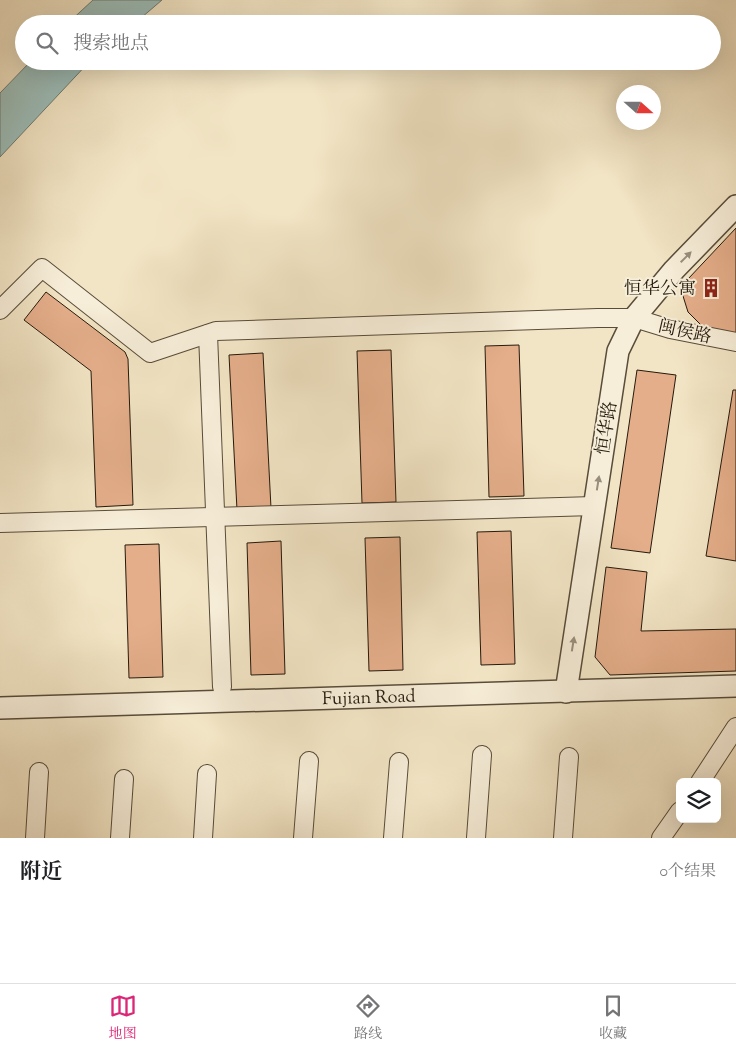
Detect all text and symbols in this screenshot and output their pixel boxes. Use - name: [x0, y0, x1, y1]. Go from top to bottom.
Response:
- search box: [15, 15, 721, 70]
- icon: search: [33, 29, 61, 57]
- text: 搜索地点: [73, 31, 149, 58]
- north arrow: [616, 85, 661, 130]
- one-way arrow: [680, 252, 692, 264]
- place label: 恒华公寓: [624, 277, 696, 303]
- building icon: 恒华公寓: [700, 277, 722, 299]
- street label: 闽侯路: [655, 314, 714, 352]
- street label: 恒华路: [591, 400, 625, 457]
- one-way arrow: [594, 475, 602, 491]
- one-way arrow: [570, 635, 578, 651]
- street label: Fujian Road: [322, 685, 416, 713]
- map controls: [676, 778, 721, 823]
- button: layers: [676, 778, 721, 823]
- text: 附近: [20, 858, 62, 888]
- text: 0个结果: [660, 861, 716, 884]
- tab: 地图: [109, 992, 137, 1045]
- tab: 路线: [354, 992, 382, 1045]
- tab: 收藏: [599, 992, 627, 1045]

